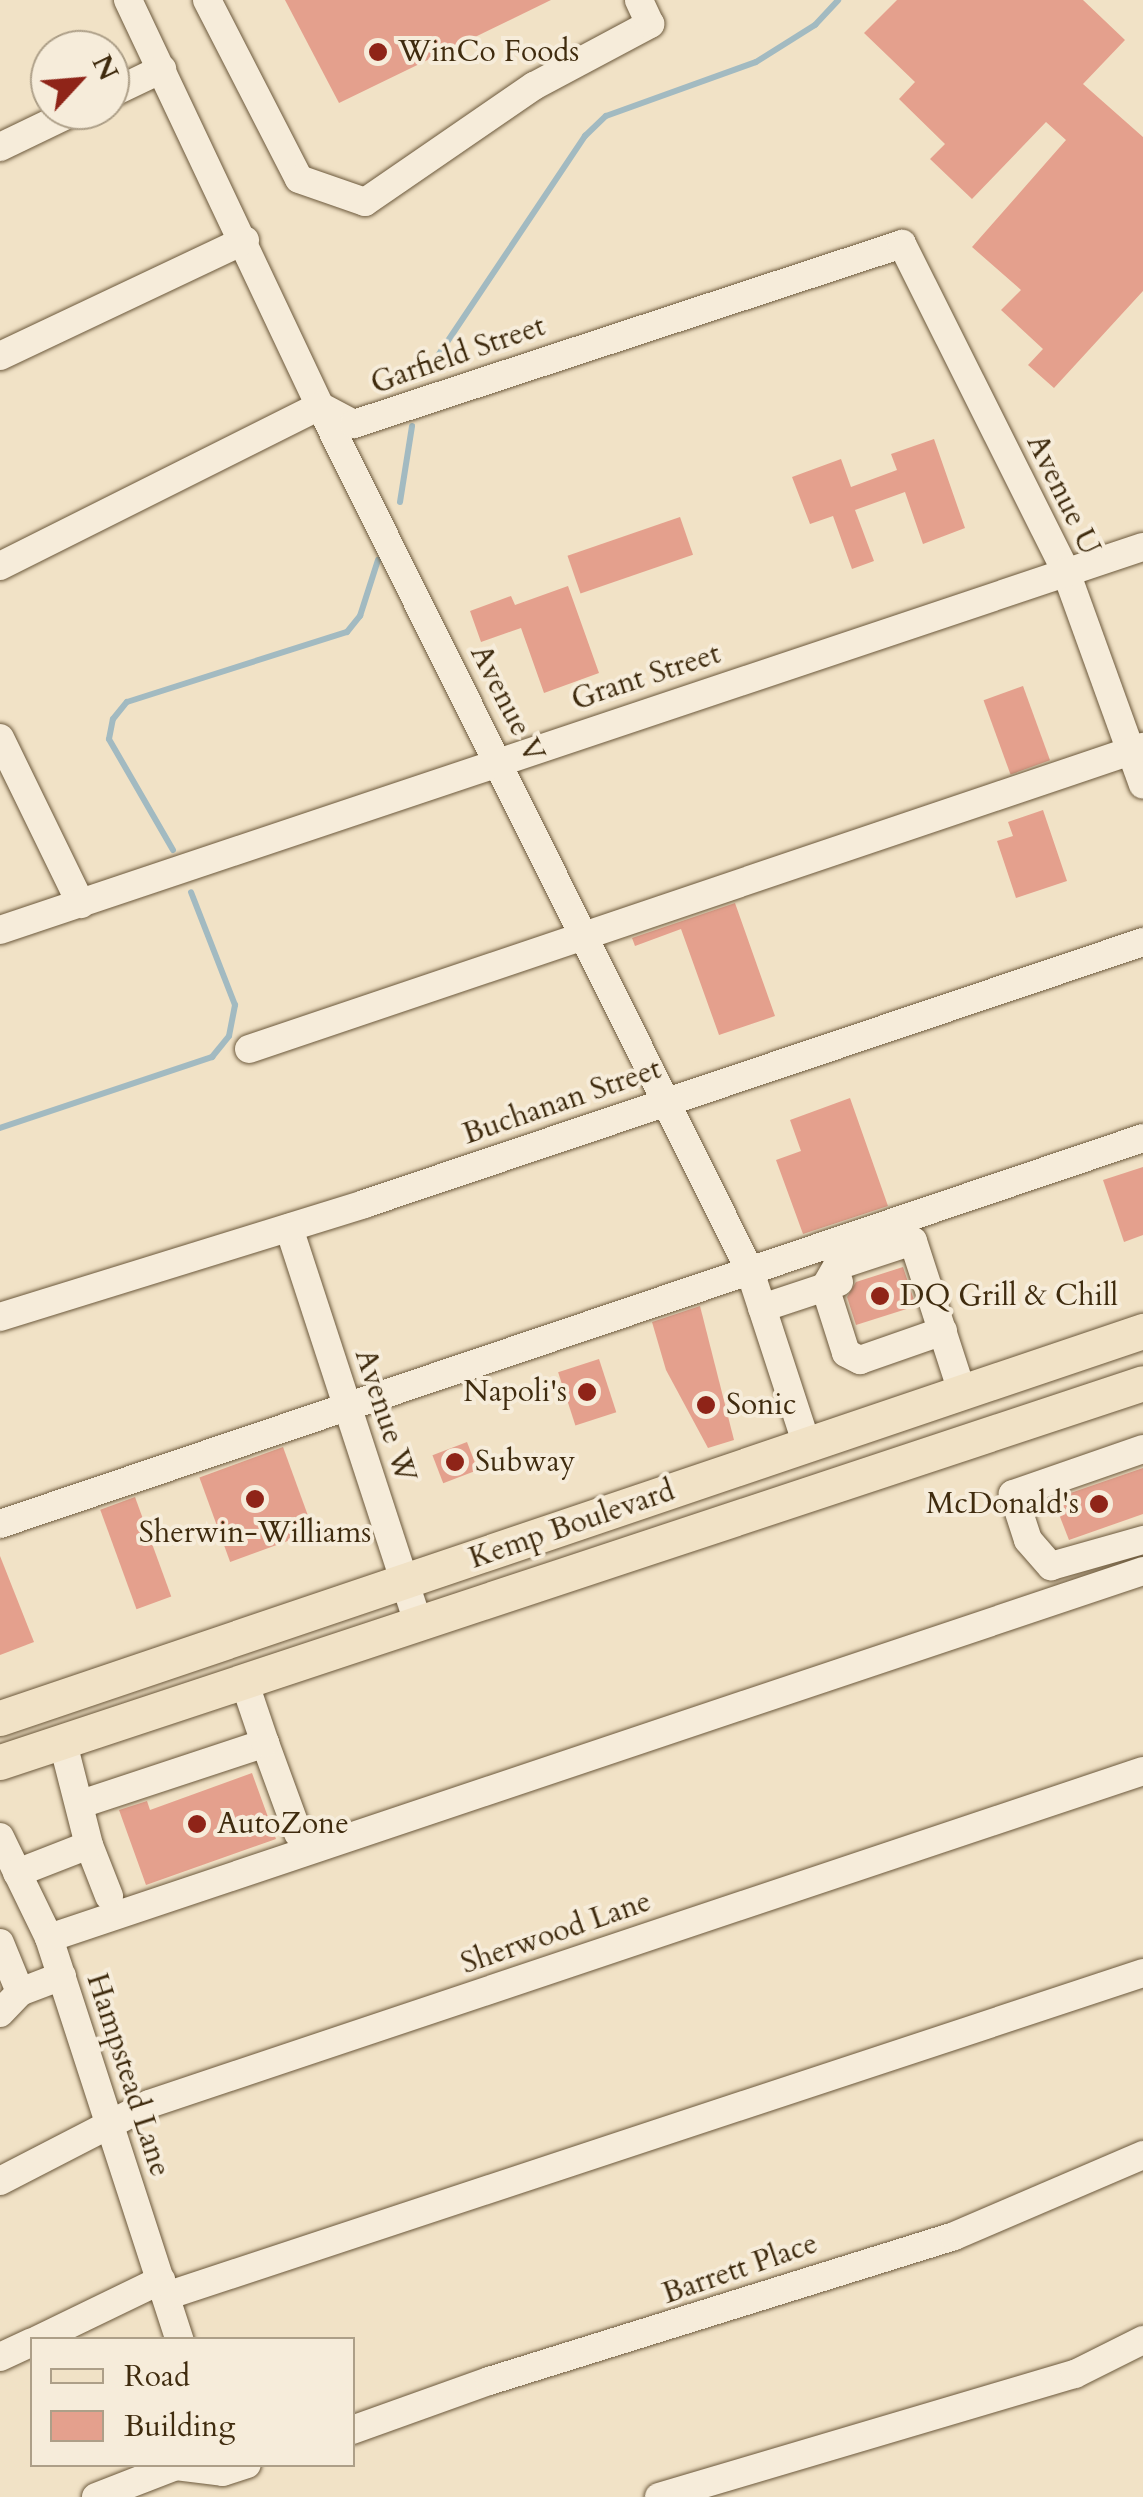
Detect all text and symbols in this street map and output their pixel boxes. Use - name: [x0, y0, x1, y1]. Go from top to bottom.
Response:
- north arrow: [30, 30, 130, 130]
- place label: WinCo Foods: [398, 34, 579, 70]
- marker: WinCo Foods: [367, 41, 389, 63]
- text: N: [83, 48, 128, 87]
- street label: Garfield Street: [366, 308, 550, 402]
- street label: Avenue U: [1018, 429, 1108, 561]
- street label: Grant Street: [567, 636, 725, 718]
- street label: Avenue V: [462, 639, 552, 769]
- street label: Buchanan Street: [458, 1051, 666, 1153]
- place label: DQ Grill & Chill: [900, 1278, 1118, 1314]
- marker: DQ Grill & Chill: [869, 1285, 891, 1307]
- street label: Avenue W: [346, 1345, 424, 1487]
- place label: Napoli's: [463, 1374, 567, 1410]
- marker: Napoli's: [576, 1381, 598, 1403]
- place label: Sonic: [726, 1387, 796, 1423]
- marker: Sonic: [695, 1394, 717, 1416]
- place label: Subway: [475, 1444, 575, 1480]
- marker: Subway: [444, 1451, 466, 1473]
- street label: Kemp Boulevard: [465, 1473, 679, 1577]
- place label: McDonald's: [926, 1486, 1079, 1522]
- marker: Sherwin-Williams: [244, 1488, 266, 1510]
- marker: McDonald's: [1088, 1493, 1110, 1515]
- place label: Sherwin-Williams: [139, 1515, 371, 1551]
- place label: AutoZone: [217, 1806, 349, 1842]
- marker: AutoZone: [186, 1813, 208, 1835]
- street label: Sherwood Lane: [456, 1884, 656, 1982]
- street label: Hampstead Lane: [78, 1969, 178, 2181]
- street label: Barrett Place: [658, 2226, 822, 2312]
- legend: [30, 2337, 355, 2467]
- text: Road: [124, 2356, 190, 2397]
- text: Building: [124, 2406, 235, 2447]

